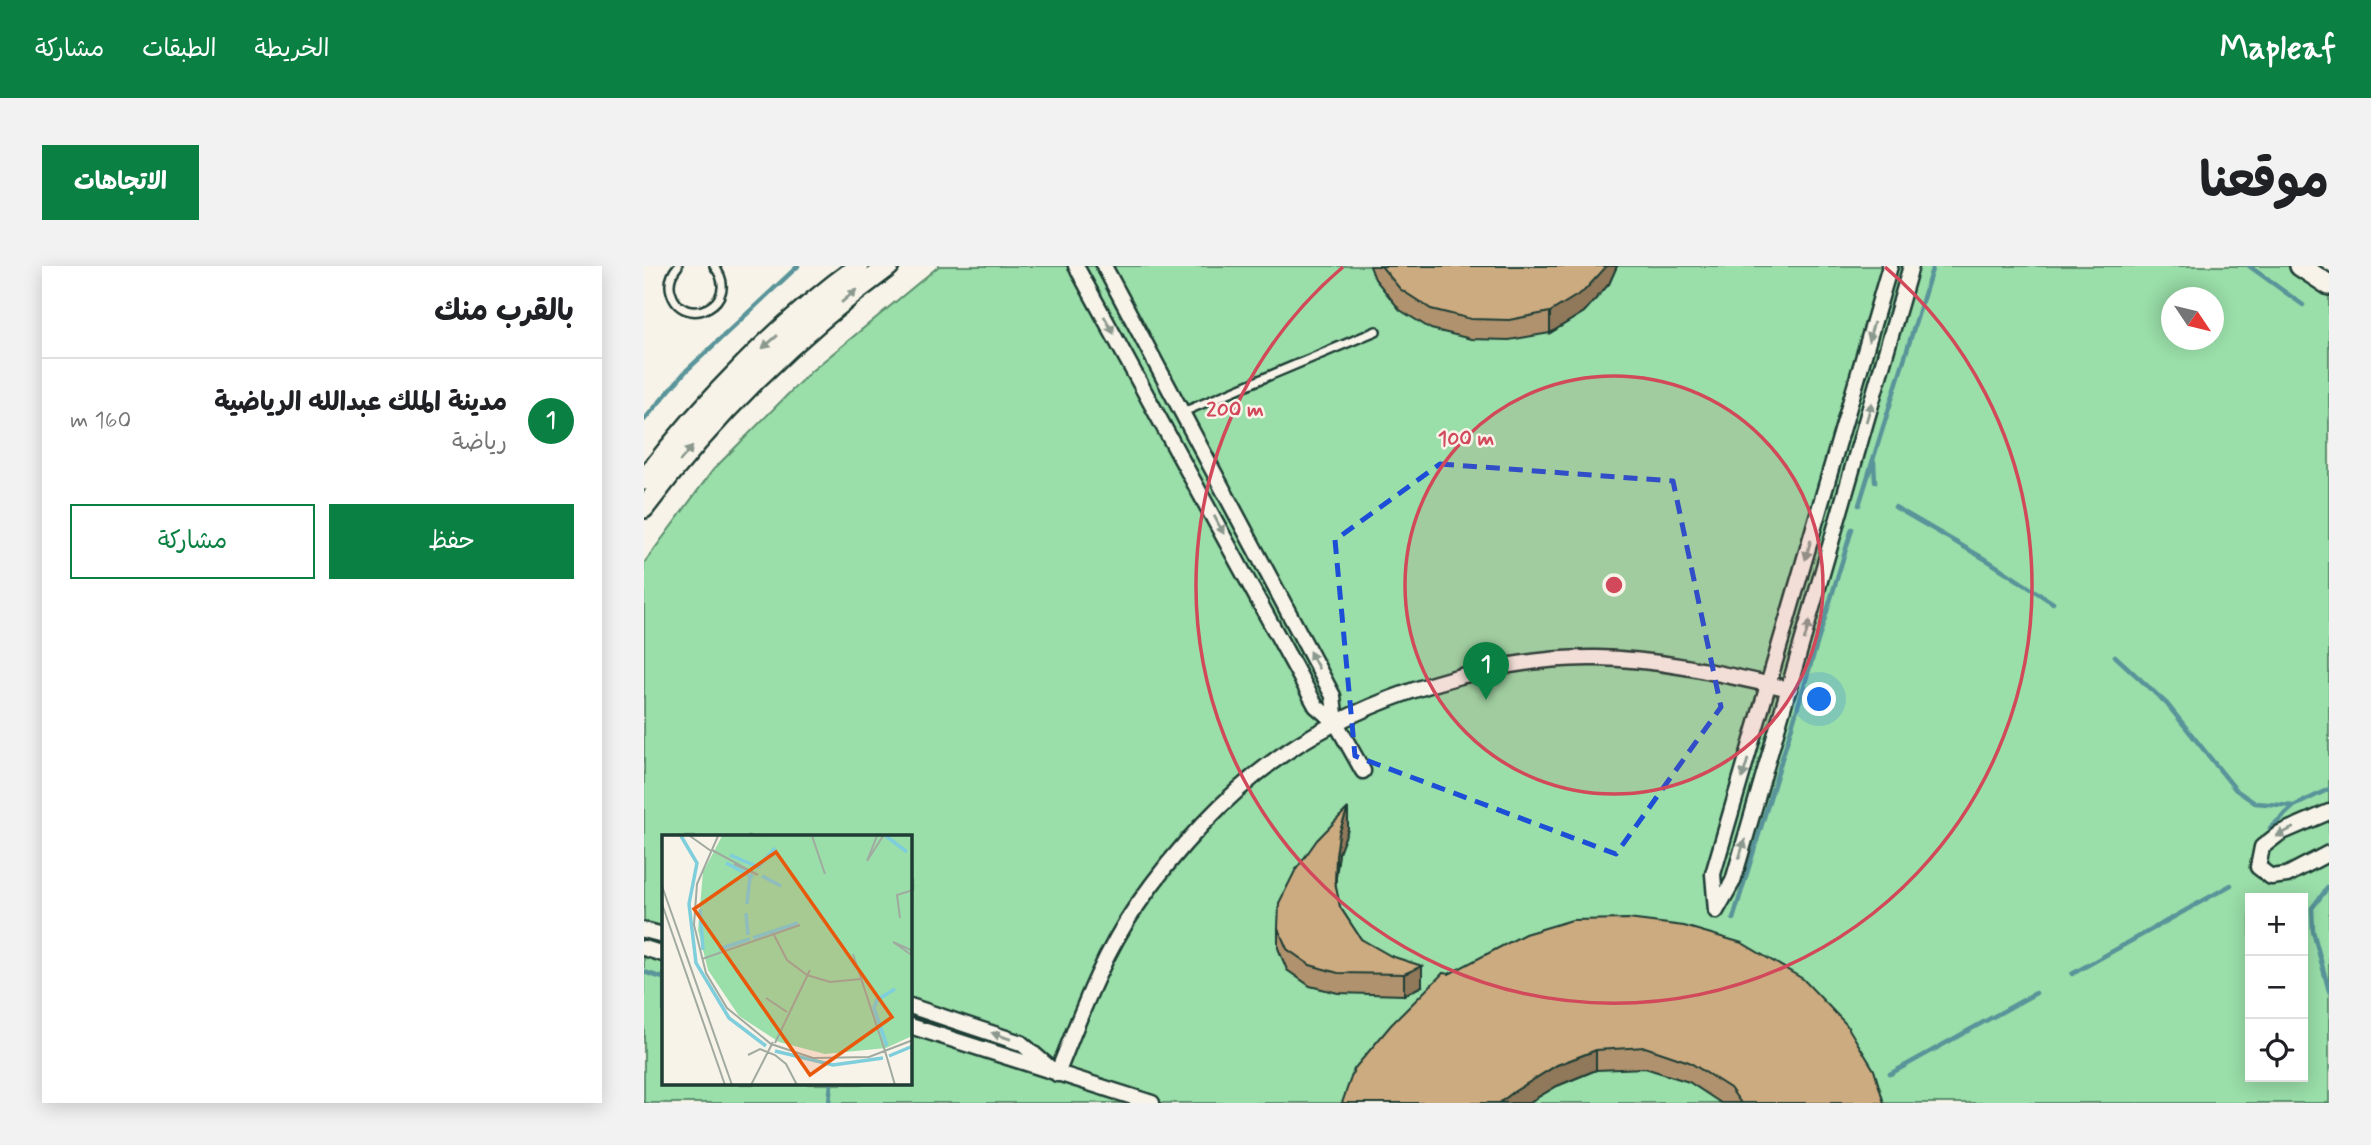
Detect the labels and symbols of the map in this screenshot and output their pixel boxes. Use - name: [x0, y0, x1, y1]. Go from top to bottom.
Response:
- north arrow: [2161, 287, 2224, 350]
- one-way arrow: [841, 289, 858, 305]
- one-way arrow: [1103, 316, 1115, 335]
- one-way arrow: [1865, 321, 1876, 343]
- one-way arrow: [761, 334, 779, 350]
- text: 200 m: [1206, 396, 1264, 424]
- one-way arrow: [1865, 401, 1875, 422]
- text: 100 m: [1438, 425, 1494, 453]
- one-way arrow: [678, 445, 694, 463]
- one-way arrow: [1213, 515, 1225, 535]
- one-way arrow: [1803, 540, 1813, 561]
- centre of rings: [1602, 573, 1626, 597]
- one-way arrow: [1802, 620, 1812, 641]
- pin: 1: [1463, 642, 1509, 700]
- one-way arrow: [1308, 650, 1320, 669]
- your location: [1802, 682, 1836, 716]
- one-way arrow: [1739, 758, 1749, 779]
- one-way arrow: [2276, 826, 2295, 838]
- inset map: [662, 835, 912, 1086]
- one-way arrow: [1738, 838, 1748, 859]
- one-way arrow: [990, 1030, 1011, 1041]

